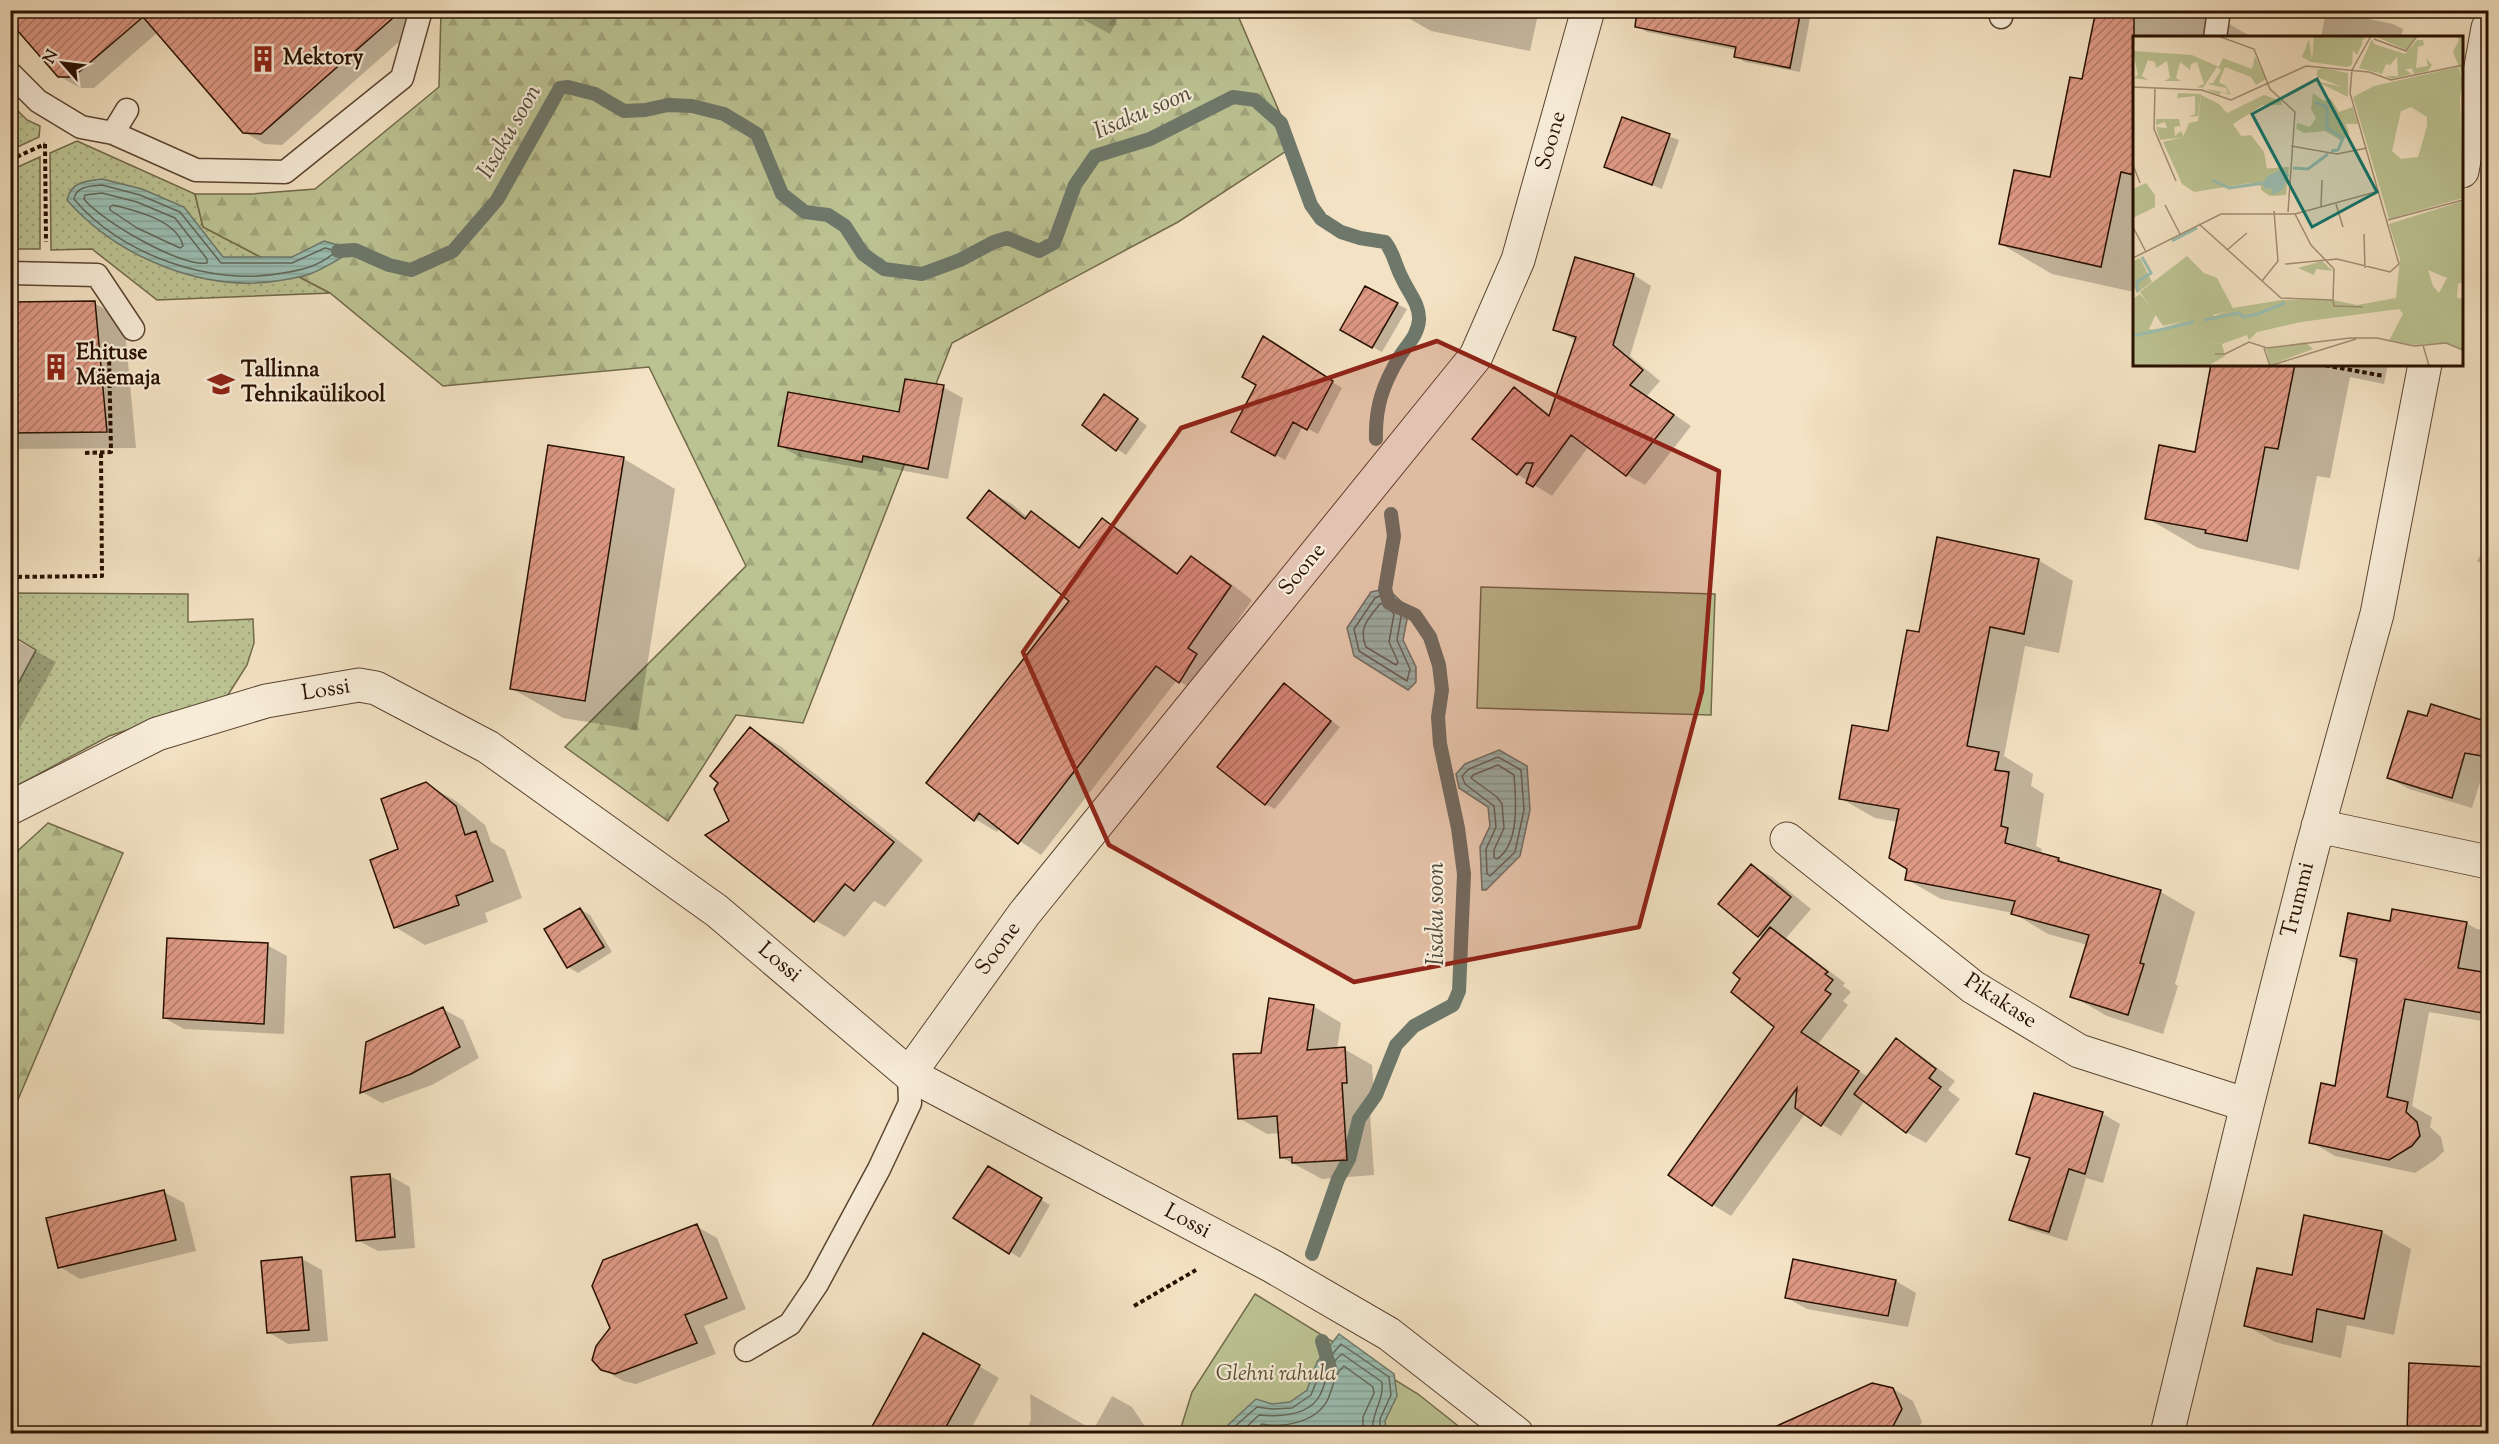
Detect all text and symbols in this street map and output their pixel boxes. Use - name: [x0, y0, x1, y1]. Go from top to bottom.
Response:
- north arrow: [33, 33, 93, 93]
- inset map: [2133, 36, 2463, 366]
- place label: Mektory: [283, 43, 364, 75]
- building icon: Mektory: [248, 44, 278, 74]
- text: N: [39, 46, 65, 68]
- water label: Iisaku soon: [1089, 77, 1198, 149]
- water label: Iisaku soon: [469, 78, 551, 185]
- street label: Soone: [1528, 108, 1576, 174]
- place label: Ehituse Mäemaja: [76, 338, 162, 395]
- building icon: Ehituse Mäemaja: [41, 352, 71, 382]
- place label: Tallinna Tehnikaülikool: [241, 355, 386, 412]
- school or university icon: Tallinna Tehnikaülikool: [206, 369, 236, 399]
- street label: Soone: [1272, 537, 1334, 603]
- street label: Lossi: [299, 671, 353, 711]
- street label: Trummi: [2274, 859, 2324, 941]
- water label: Iisaku soon: [1420, 862, 1454, 966]
- street label: Soone: [968, 915, 1030, 983]
- street label: Lossi: [750, 935, 808, 991]
- street label: Pikakase: [1957, 966, 2043, 1038]
- street label: Lossi: [1158, 1196, 1216, 1248]
- park label: Glehni rahula: [1216, 1359, 1336, 1391]

